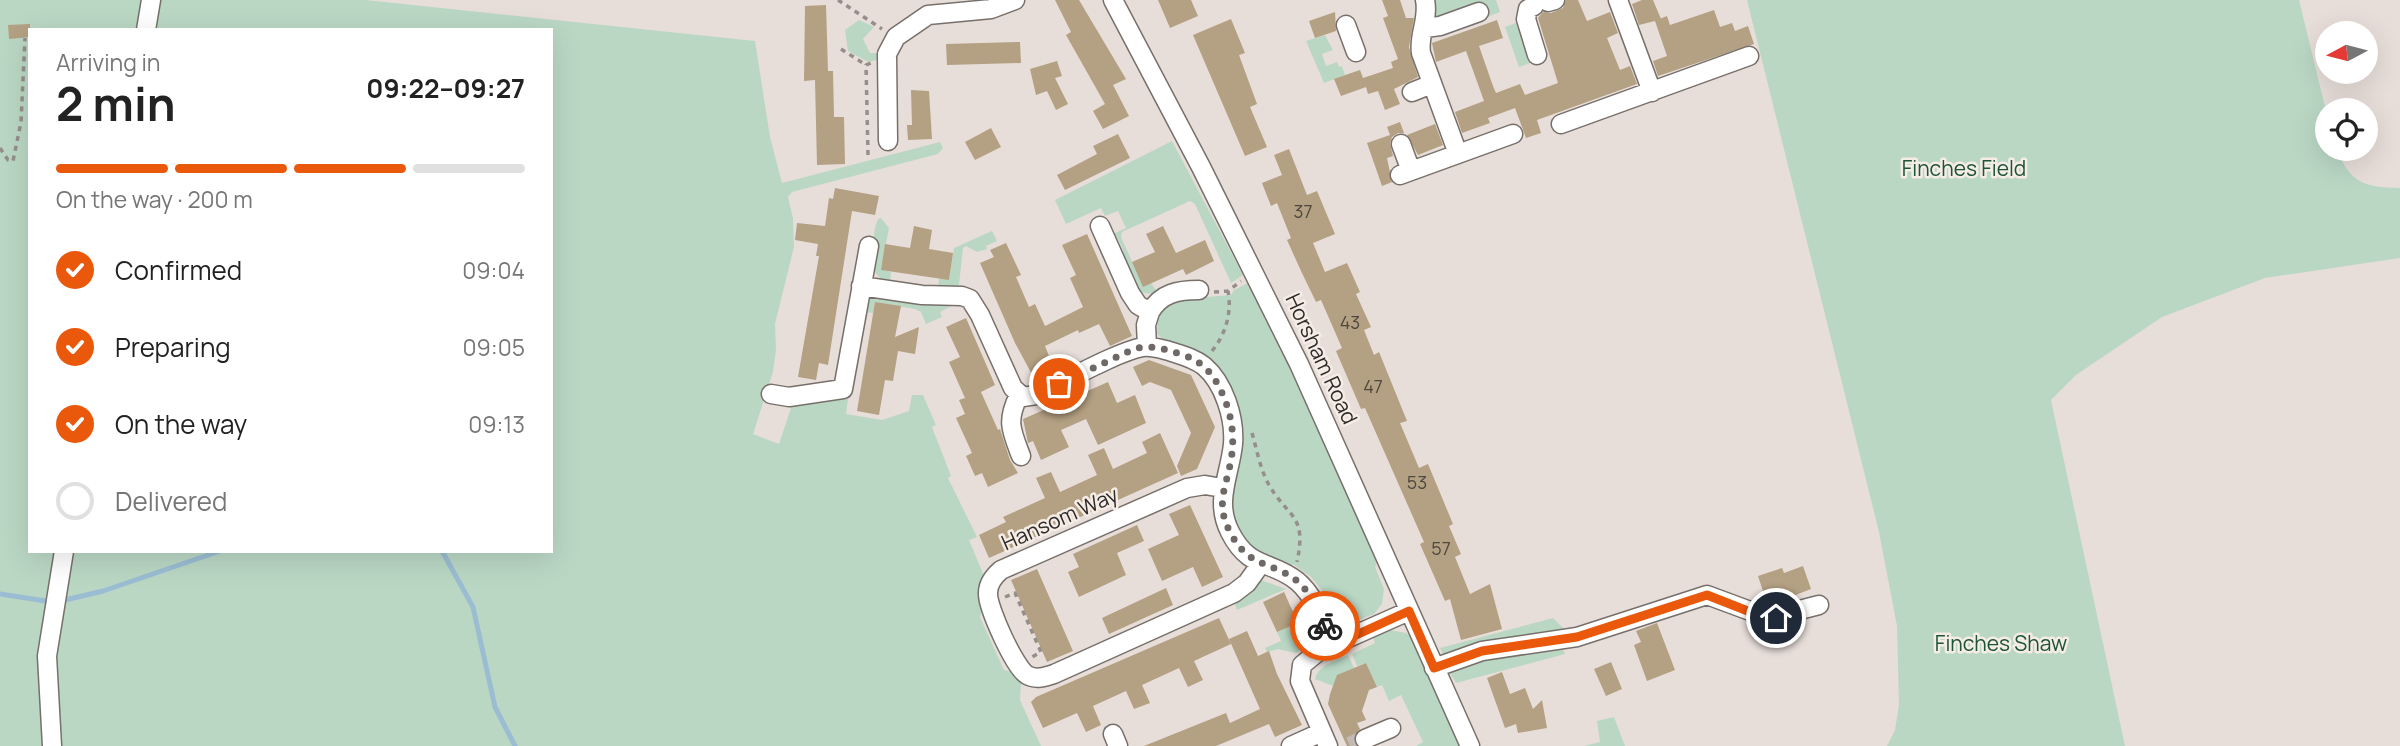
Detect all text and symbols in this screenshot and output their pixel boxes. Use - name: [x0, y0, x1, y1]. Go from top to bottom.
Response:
- north arrow: [2315, 21, 2378, 84]
- map controls: [2315, 21, 2378, 161]
- text: Arriving in: [56, 46, 161, 78]
- text: 09:22–09:27: [366, 70, 525, 106]
- text: 2 min: [56, 72, 176, 135]
- button: locate: [2315, 98, 2378, 161]
- park label: Finches Field: [1902, 154, 2026, 182]
- text: On the way · 200 m: [56, 183, 253, 215]
- house number: 37: [1294, 199, 1313, 223]
- icon: check: [56, 251, 94, 289]
- text: Confirmed: [115, 252, 242, 288]
- text: 09:04: [462, 254, 525, 286]
- street label: Horsham Road: [1279, 289, 1364, 428]
- house number: 43: [1340, 310, 1360, 334]
- icon: check: [56, 328, 94, 366]
- text: Preparing: [115, 329, 231, 365]
- text: 09:05: [463, 331, 525, 363]
- pin: [1029, 354, 1089, 414]
- icon: bag: [1040, 365, 1078, 403]
- house number: 47: [1363, 374, 1383, 398]
- icon: check: [56, 405, 94, 443]
- text: On the way: [115, 406, 247, 442]
- text: 09:13: [468, 408, 525, 440]
- house number: 53: [1407, 470, 1427, 494]
- street label: Hansom Way: [997, 480, 1122, 556]
- text: Delivered: [115, 483, 227, 519]
- house number: 57: [1431, 536, 1451, 560]
- pin: [1746, 588, 1806, 648]
- courier: [1290, 591, 1360, 661]
- icon: home: [1757, 599, 1795, 637]
- icon: bike: [1306, 607, 1344, 645]
- park label: Finches Shaw: [1935, 629, 2067, 657]

